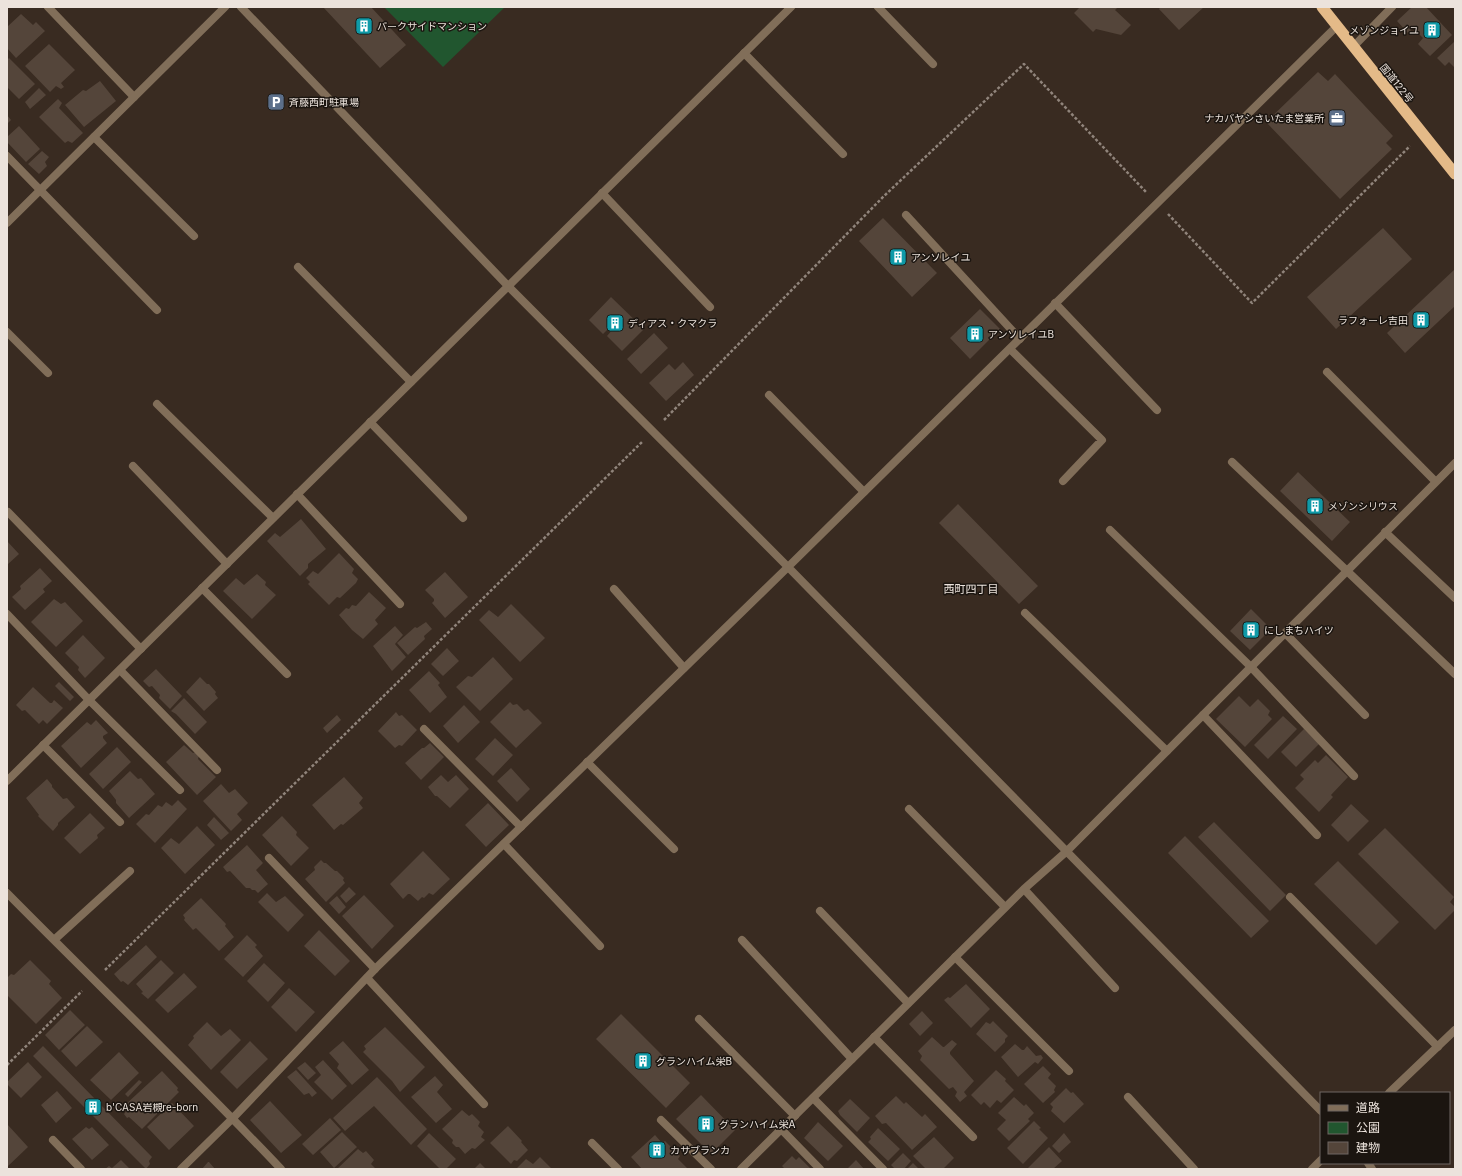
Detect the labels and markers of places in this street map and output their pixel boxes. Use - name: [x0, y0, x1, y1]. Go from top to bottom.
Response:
- building icon: パークサイドマンション: [354, 16, 374, 36]
- place label: パークサイドマンション: [377, 20, 487, 32]
- building icon: メゾンジョイユ: [1422, 20, 1442, 40]
- place label: メゾンジョイユ: [1349, 24, 1419, 36]
- parking icon: 斉藤西町駐車場: [266, 92, 286, 112]
- place label: 斉藤西町駐車場: [289, 96, 359, 108]
- office icon: ナカバヤシさいたま営業所: [1327, 108, 1347, 128]
- place label: ナカバヤシさいたま営業所: [1204, 112, 1324, 124]
- building icon: アンソレイユ: [888, 247, 908, 267]
- place label: アンソレイユ: [911, 251, 970, 263]
- building icon: ラフォーレ吉田: [1411, 310, 1431, 330]
- building icon: ディアス・クマクラ: [605, 313, 625, 333]
- place label: ラフォーレ吉田: [1338, 314, 1408, 326]
- place label: ディアス・クマクラ: [628, 317, 717, 329]
- building icon: アンソレイユB: [965, 324, 985, 344]
- place label: アンソレイユB: [988, 328, 1054, 340]
- building icon: メゾンシリウス: [1305, 496, 1325, 516]
- place label: メゾンシリウス: [1328, 500, 1398, 512]
- building icon: にしまちハイツ: [1241, 620, 1261, 640]
- place label: にしまちハイツ: [1264, 624, 1334, 636]
- building icon: グランハイム栄B: [633, 1051, 653, 1071]
- place label: グランハイム栄B: [656, 1055, 732, 1067]
- building icon: b'CASA岩槻re-born: [83, 1097, 103, 1117]
- place label: b'CASA岩槻re-born: [106, 1101, 198, 1113]
- building icon: グランハイム栄A: [696, 1114, 716, 1134]
- place label: グランハイム栄A: [719, 1118, 796, 1130]
- building icon: カサブランカ: [647, 1140, 667, 1160]
- place label: カサブランカ: [670, 1144, 730, 1156]

